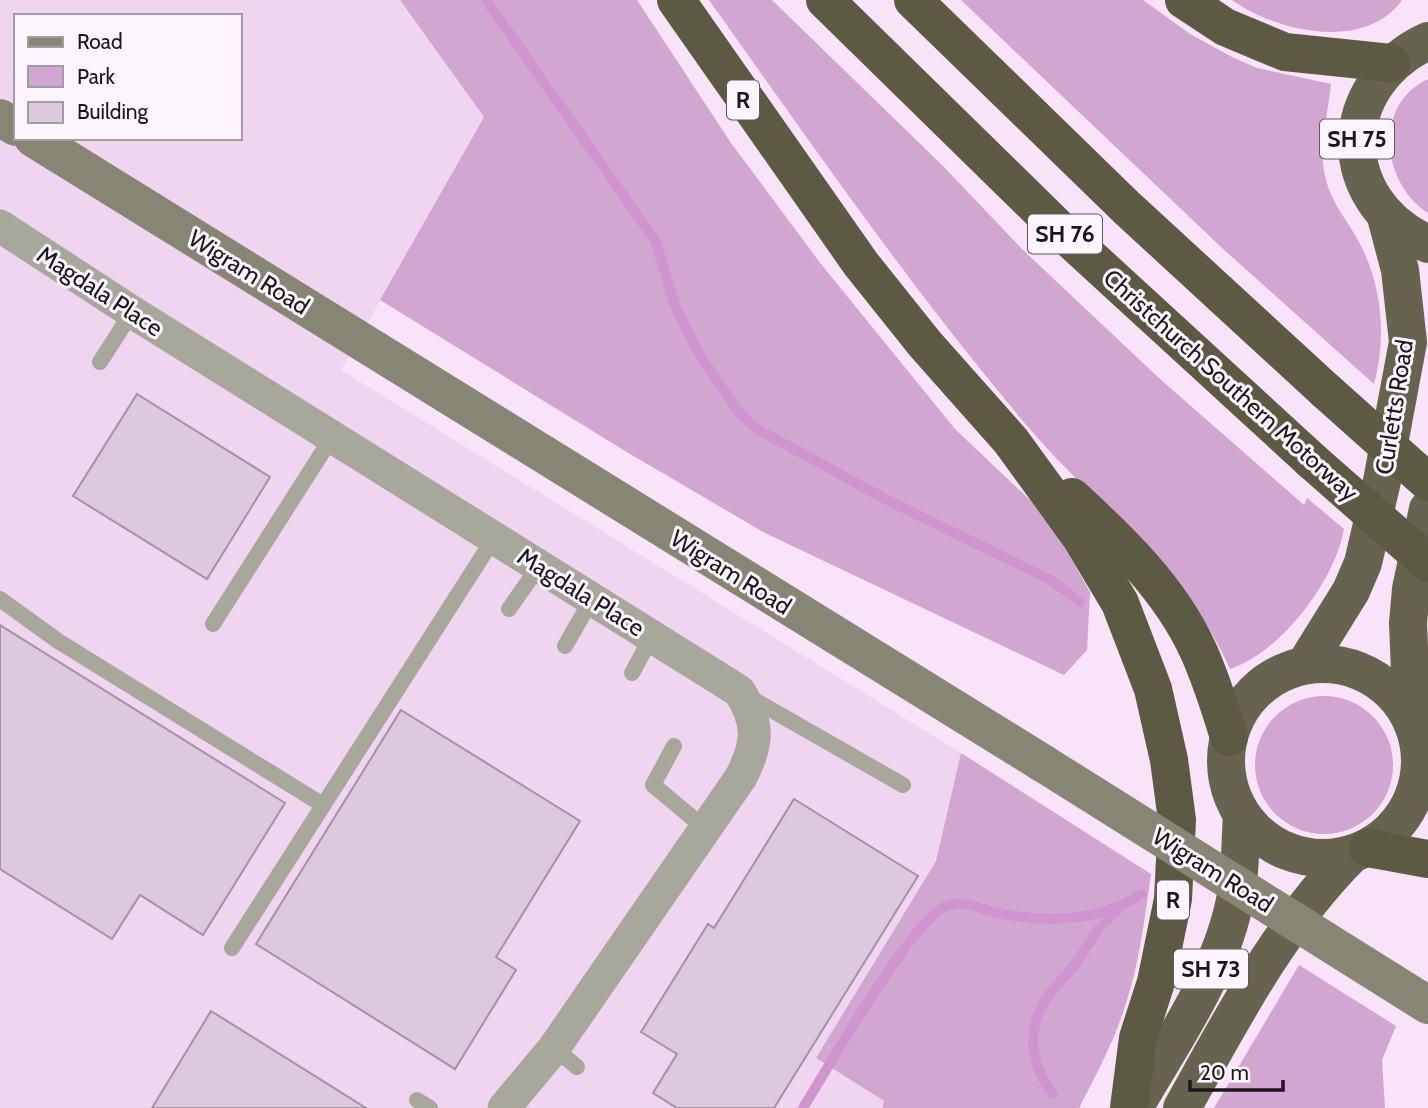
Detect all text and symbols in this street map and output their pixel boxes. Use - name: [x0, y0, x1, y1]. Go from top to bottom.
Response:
- legend: [14, 14, 242, 140]
- text: Road: [77, 29, 123, 54]
- text: Park: [77, 64, 115, 89]
- road number: R: [727, 80, 759, 120]
- text: Building: [77, 99, 149, 124]
- road number: SH 75: [1320, 120, 1394, 158]
- road number: SH 76: [1028, 215, 1102, 254]
- street label: Wigram Road: [183, 223, 315, 321]
- street label: Magdala Place: [32, 240, 168, 342]
- street label: Christchurch Southern Motorway: [1098, 263, 1364, 507]
- street label: Curletts Road: [1369, 338, 1419, 476]
- street label: Wigram Road: [665, 523, 797, 621]
- street label: Magdala Place: [512, 542, 650, 642]
- street label: Wigram Road: [1147, 821, 1279, 919]
- road number: R: [1157, 880, 1189, 920]
- road number: SH 73: [1174, 950, 1248, 988]
- scale bar: [1190, 1048, 1283, 1092]
- text: 20 m: [1200, 1060, 1249, 1085]

